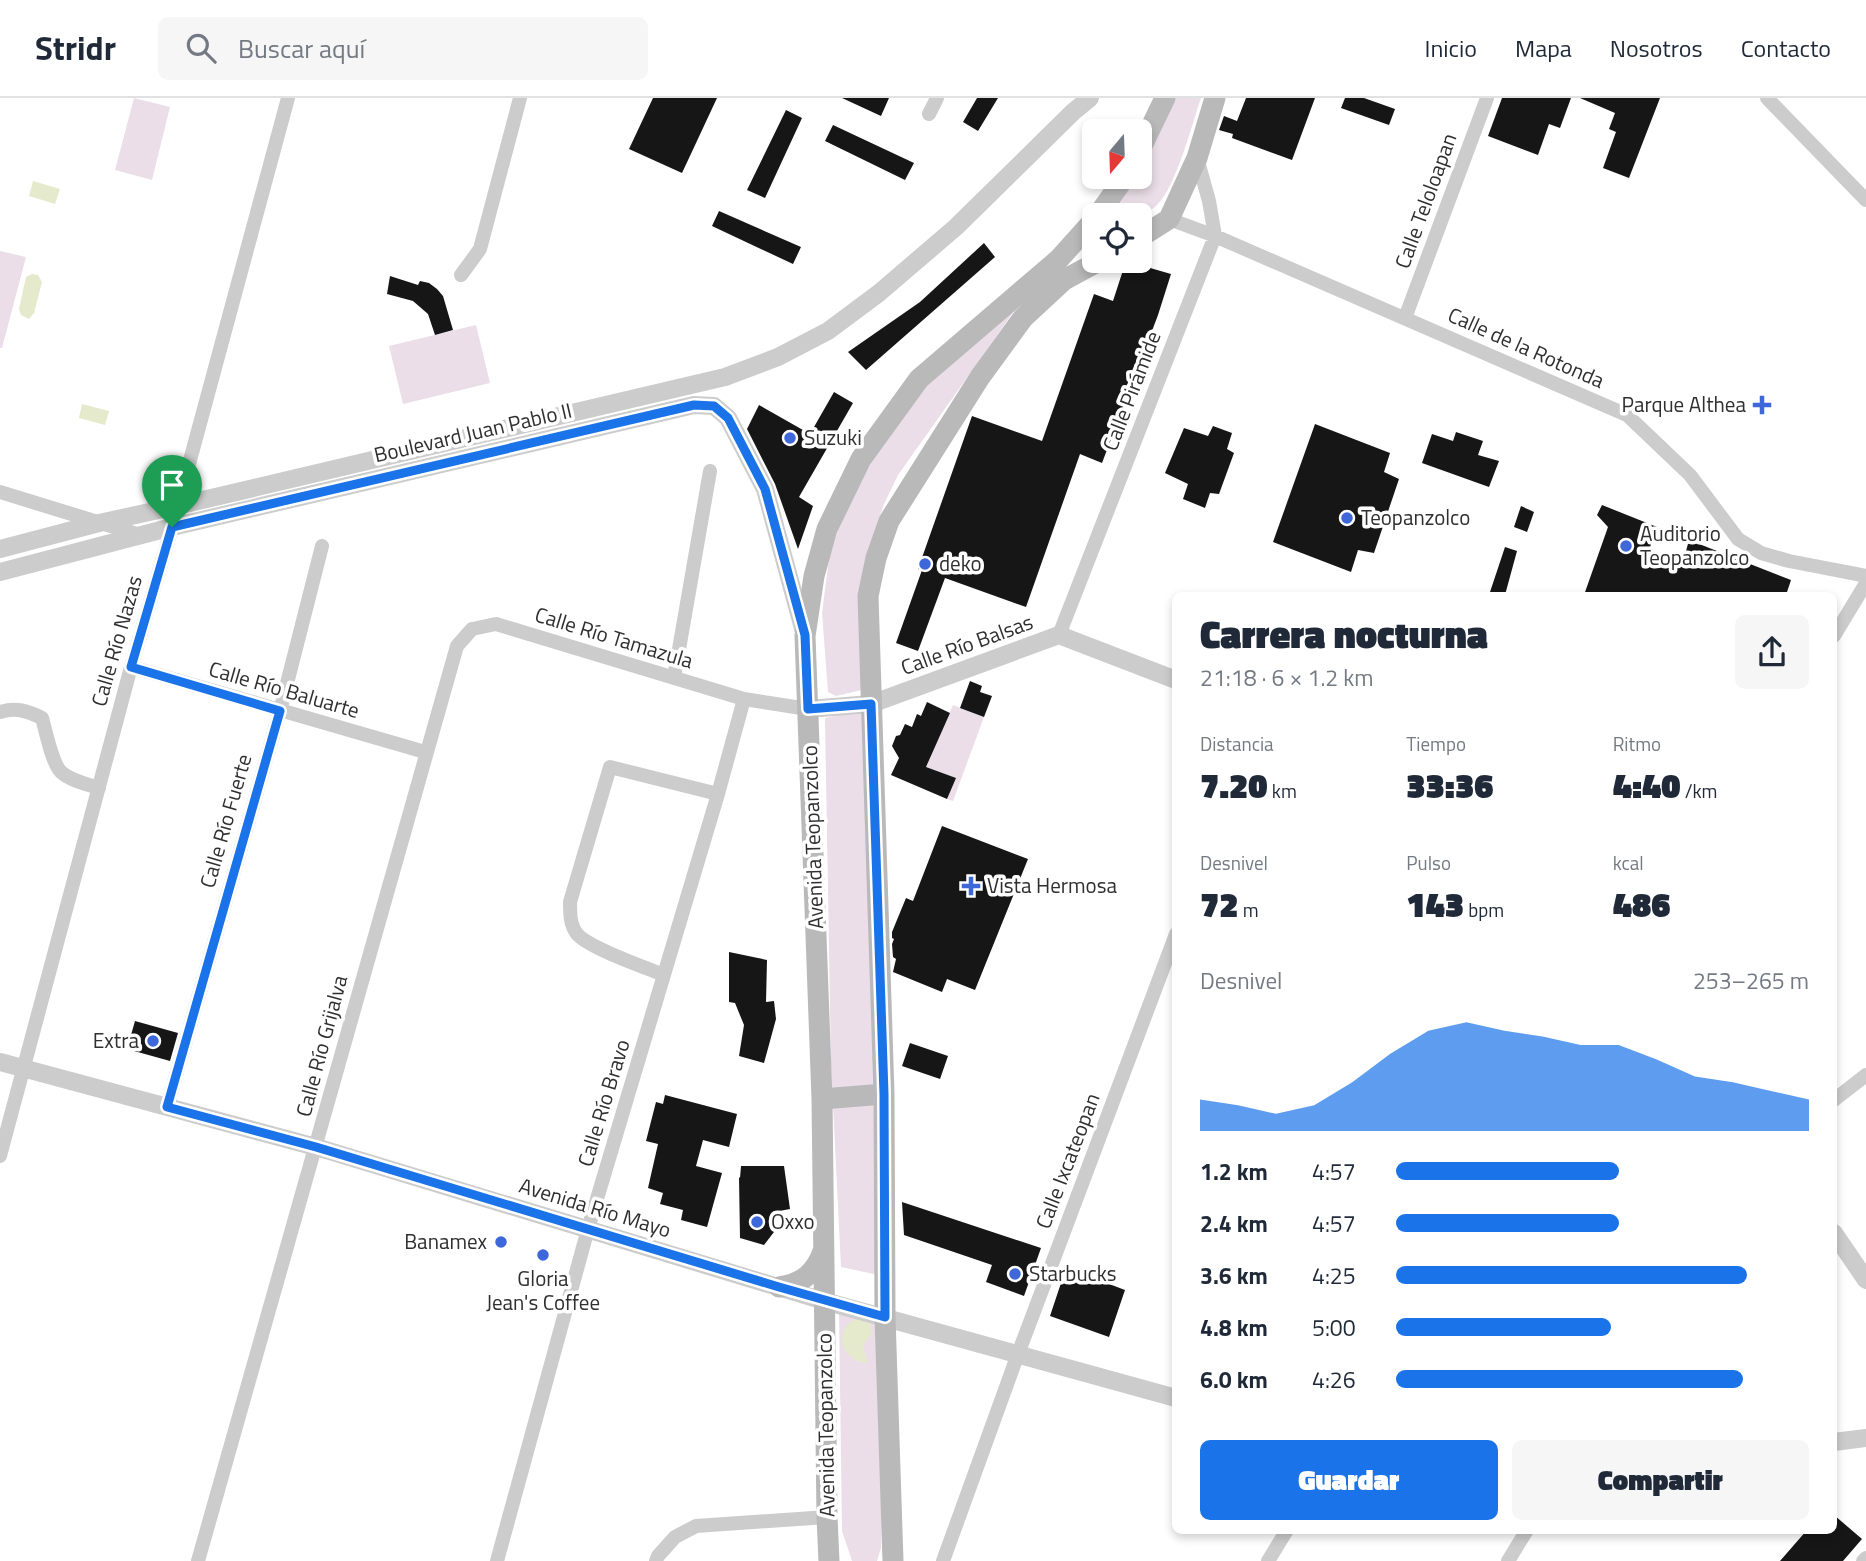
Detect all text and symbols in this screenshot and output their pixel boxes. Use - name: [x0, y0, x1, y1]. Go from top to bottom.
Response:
- search box: [158, 17, 648, 80]
- text: Stridr: [35, 23, 116, 73]
- icon: search: [182, 29, 220, 67]
- text: Buscar aquí: [238, 29, 365, 68]
- text: Inicio: [1425, 30, 1477, 66]
- text: Mapa: [1515, 30, 1572, 66]
- text: Nosotros: [1610, 30, 1703, 66]
- text: Contacto: [1741, 30, 1831, 66]
- north arrow: [1082, 119, 1152, 189]
- map controls: [1082, 119, 1152, 273]
- street label: Calle Teloloapan: [1386, 129, 1464, 273]
- button: locate: [1082, 203, 1152, 273]
- street label: Calle de la Rotonda: [1443, 298, 1610, 396]
- street label: Calle Pirámide: [1094, 326, 1169, 455]
- place label: Parque Althea: [1622, 388, 1746, 420]
- street label: Boulevard Juan Pablo II: [371, 394, 575, 470]
- marker: Parque Althea: [1752, 395, 1772, 415]
- place label: Suzuki: [804, 421, 862, 453]
- marker: Suzuki: [782, 430, 798, 446]
- pin: [142, 455, 202, 527]
- icon: arrive: [153, 466, 191, 504]
- place label: Teopanzolco: [1361, 501, 1470, 533]
- marker: Teopanzolco: [1339, 510, 1355, 526]
- place label: Auditorio Teopanzolco: [1640, 517, 1749, 573]
- marker: Auditorio Teopanzolco: [1618, 538, 1634, 554]
- place label: deko: [939, 547, 982, 579]
- marker: deko: [917, 556, 933, 572]
- street label: Calle Río Nazas: [82, 572, 150, 710]
- street label: Calle Río Tamazula: [531, 598, 698, 676]
- street label: Calle Río Balsas: [896, 605, 1037, 683]
- text: Carrera nocturna: [1200, 605, 1488, 663]
- button: share: [1735, 615, 1809, 689]
- street label: Calle Río Baluarte: [205, 652, 363, 726]
- text: 21:18 · 6 × 1.2 km: [1200, 660, 1374, 695]
- text: Distancia: [1200, 729, 1274, 758]
- text: Tiempo: [1406, 729, 1466, 758]
- text: Ritmo: [1613, 729, 1661, 758]
- street label: Avenida Teopanzolco: [793, 745, 831, 930]
- street label: Calle Río Fuerte: [191, 750, 259, 891]
- text: 7.20: [1200, 758, 1268, 812]
- text: 33:36: [1406, 758, 1493, 812]
- text: 4:40: [1613, 758, 1681, 812]
- text: km: [1268, 776, 1297, 805]
- text: /km: [1681, 776, 1718, 805]
- text: Desnivel: [1200, 848, 1268, 877]
- text: Pulso: [1406, 848, 1451, 877]
- text: kcal: [1613, 848, 1644, 877]
- place label: Vista Hermosa: [987, 869, 1117, 901]
- marker: Vista Hermosa: [961, 876, 981, 896]
- text: 72: [1200, 877, 1239, 931]
- text: 143: [1406, 877, 1464, 931]
- text: 486: [1613, 877, 1670, 931]
- text: m: [1239, 895, 1259, 924]
- text: bpm: [1464, 895, 1504, 924]
- text: Desnivel: [1200, 963, 1282, 998]
- text: 253–265 m: [1693, 963, 1809, 998]
- street label: Calle Río Grijalva: [287, 971, 355, 1120]
- place label: Extra: [93, 1024, 139, 1056]
- marker: Extra: [145, 1033, 161, 1049]
- street label: Calle Río Bravo: [568, 1035, 638, 1170]
- street label: Calle Ixcateopan: [1027, 1088, 1108, 1233]
- text: 1.2 km: [1200, 1154, 1268, 1189]
- text: 4:57: [1312, 1154, 1356, 1189]
- street label: Avenida Río Mayo: [515, 1169, 675, 1245]
- place label: Oxxo: [771, 1205, 815, 1237]
- text: 2.4 km: [1200, 1206, 1268, 1241]
- text: 4:57: [1312, 1206, 1356, 1241]
- marker: Oxxo: [749, 1214, 765, 1230]
- place label: Banamex: [404, 1225, 488, 1257]
- marker: Banamex: [493, 1234, 509, 1250]
- marker: Gloria Jean's Coffee: [535, 1247, 551, 1263]
- place label: Starbucks: [1029, 1257, 1117, 1289]
- text: 3.6 km: [1200, 1258, 1268, 1293]
- text: 4:25: [1312, 1258, 1356, 1293]
- place label: Gloria Jean's Coffee: [486, 1262, 600, 1318]
- marker: Starbucks: [1007, 1266, 1023, 1282]
- text: 4.8 km: [1200, 1310, 1268, 1345]
- text: 5:00: [1312, 1310, 1356, 1345]
- street label: Avenida Teopanzolco: [807, 1333, 843, 1517]
- text: 6.0 km: [1200, 1362, 1268, 1397]
- text: 4:26: [1312, 1362, 1356, 1397]
- button: Guardar: [1200, 1440, 1498, 1520]
- button: Compartir: [1512, 1440, 1809, 1520]

